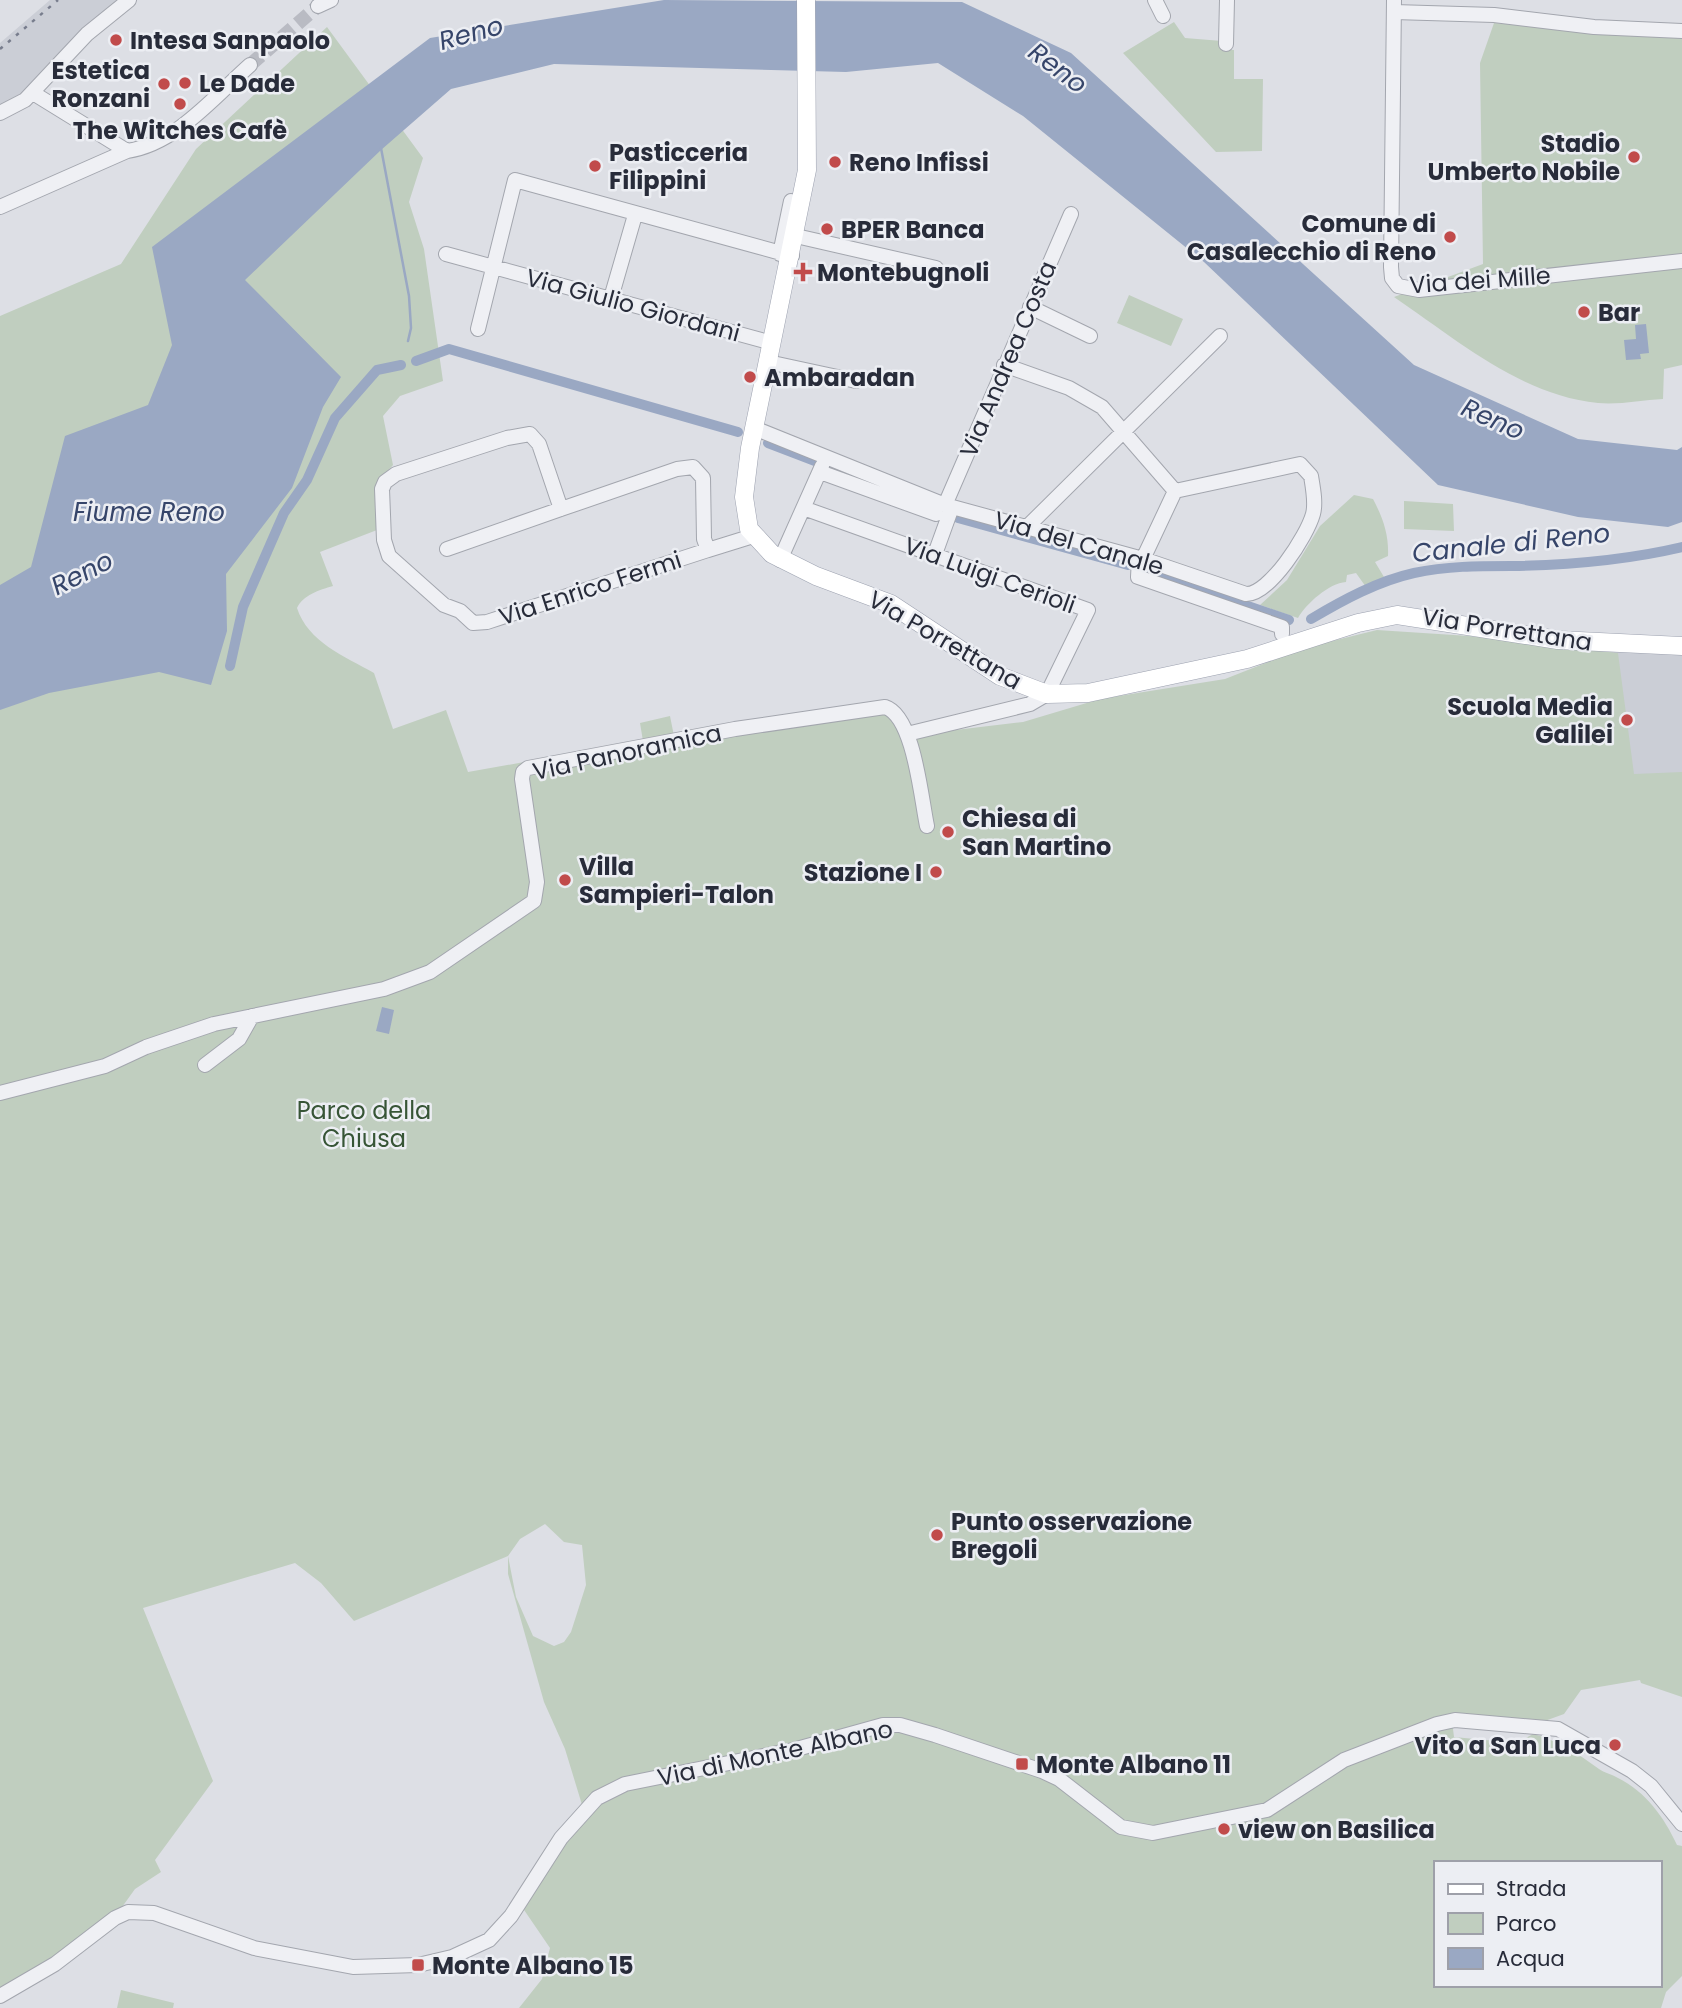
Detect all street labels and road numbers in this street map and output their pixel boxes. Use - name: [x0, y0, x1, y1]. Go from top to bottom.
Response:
- street label: Via Andrea Costa: [952, 256, 1064, 462]
- street label: Via dei Mille: [1408, 259, 1552, 301]
- street label: Via Giulio Giordani: [522, 260, 744, 350]
- street label: Via del Canale: [990, 503, 1168, 583]
- street label: Via Luigi Cerioli: [900, 529, 1080, 621]
- street label: Via Enrico Fermi: [494, 543, 686, 633]
- street label: Via Porrettana: [862, 583, 1028, 697]
- street label: Via Porrettana: [1419, 599, 1595, 659]
- street label: Via Panoramica: [530, 716, 724, 788]
- street label: Via di Monte Albano: [654, 1712, 896, 1794]

